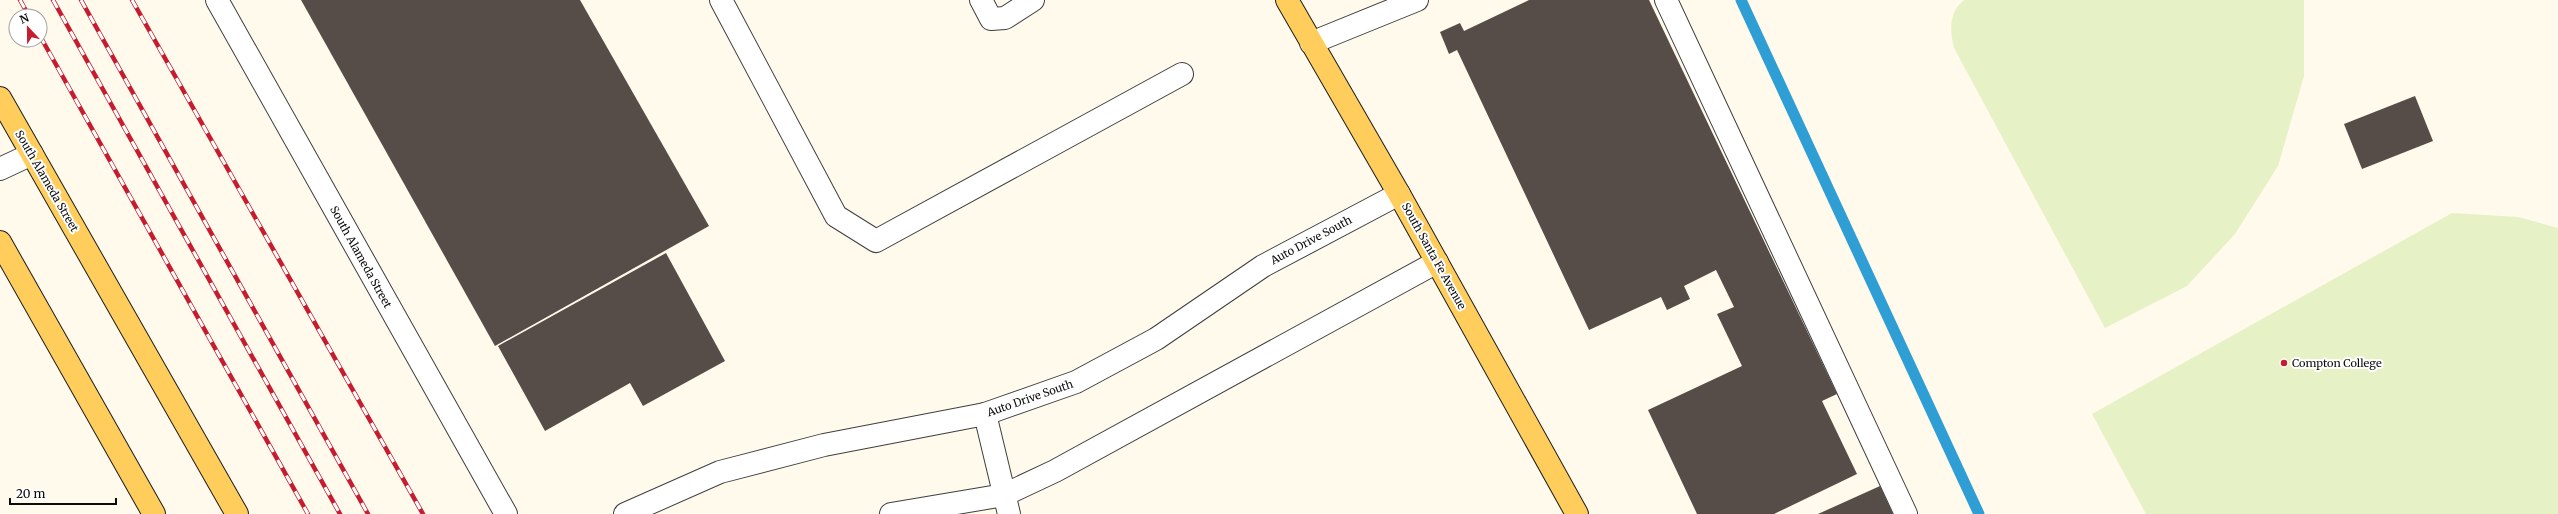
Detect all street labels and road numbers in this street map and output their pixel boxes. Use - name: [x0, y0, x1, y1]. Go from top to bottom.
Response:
- street label: South Alameda Street: [12, 128, 82, 235]
- street label: South Santa Fe Avenue: [1399, 200, 1469, 312]
- street label: South Alameda Street: [327, 203, 395, 311]
- street label: Auto Drive South: [1267, 212, 1355, 268]
- street label: Auto Drive South: [984, 377, 1075, 420]

